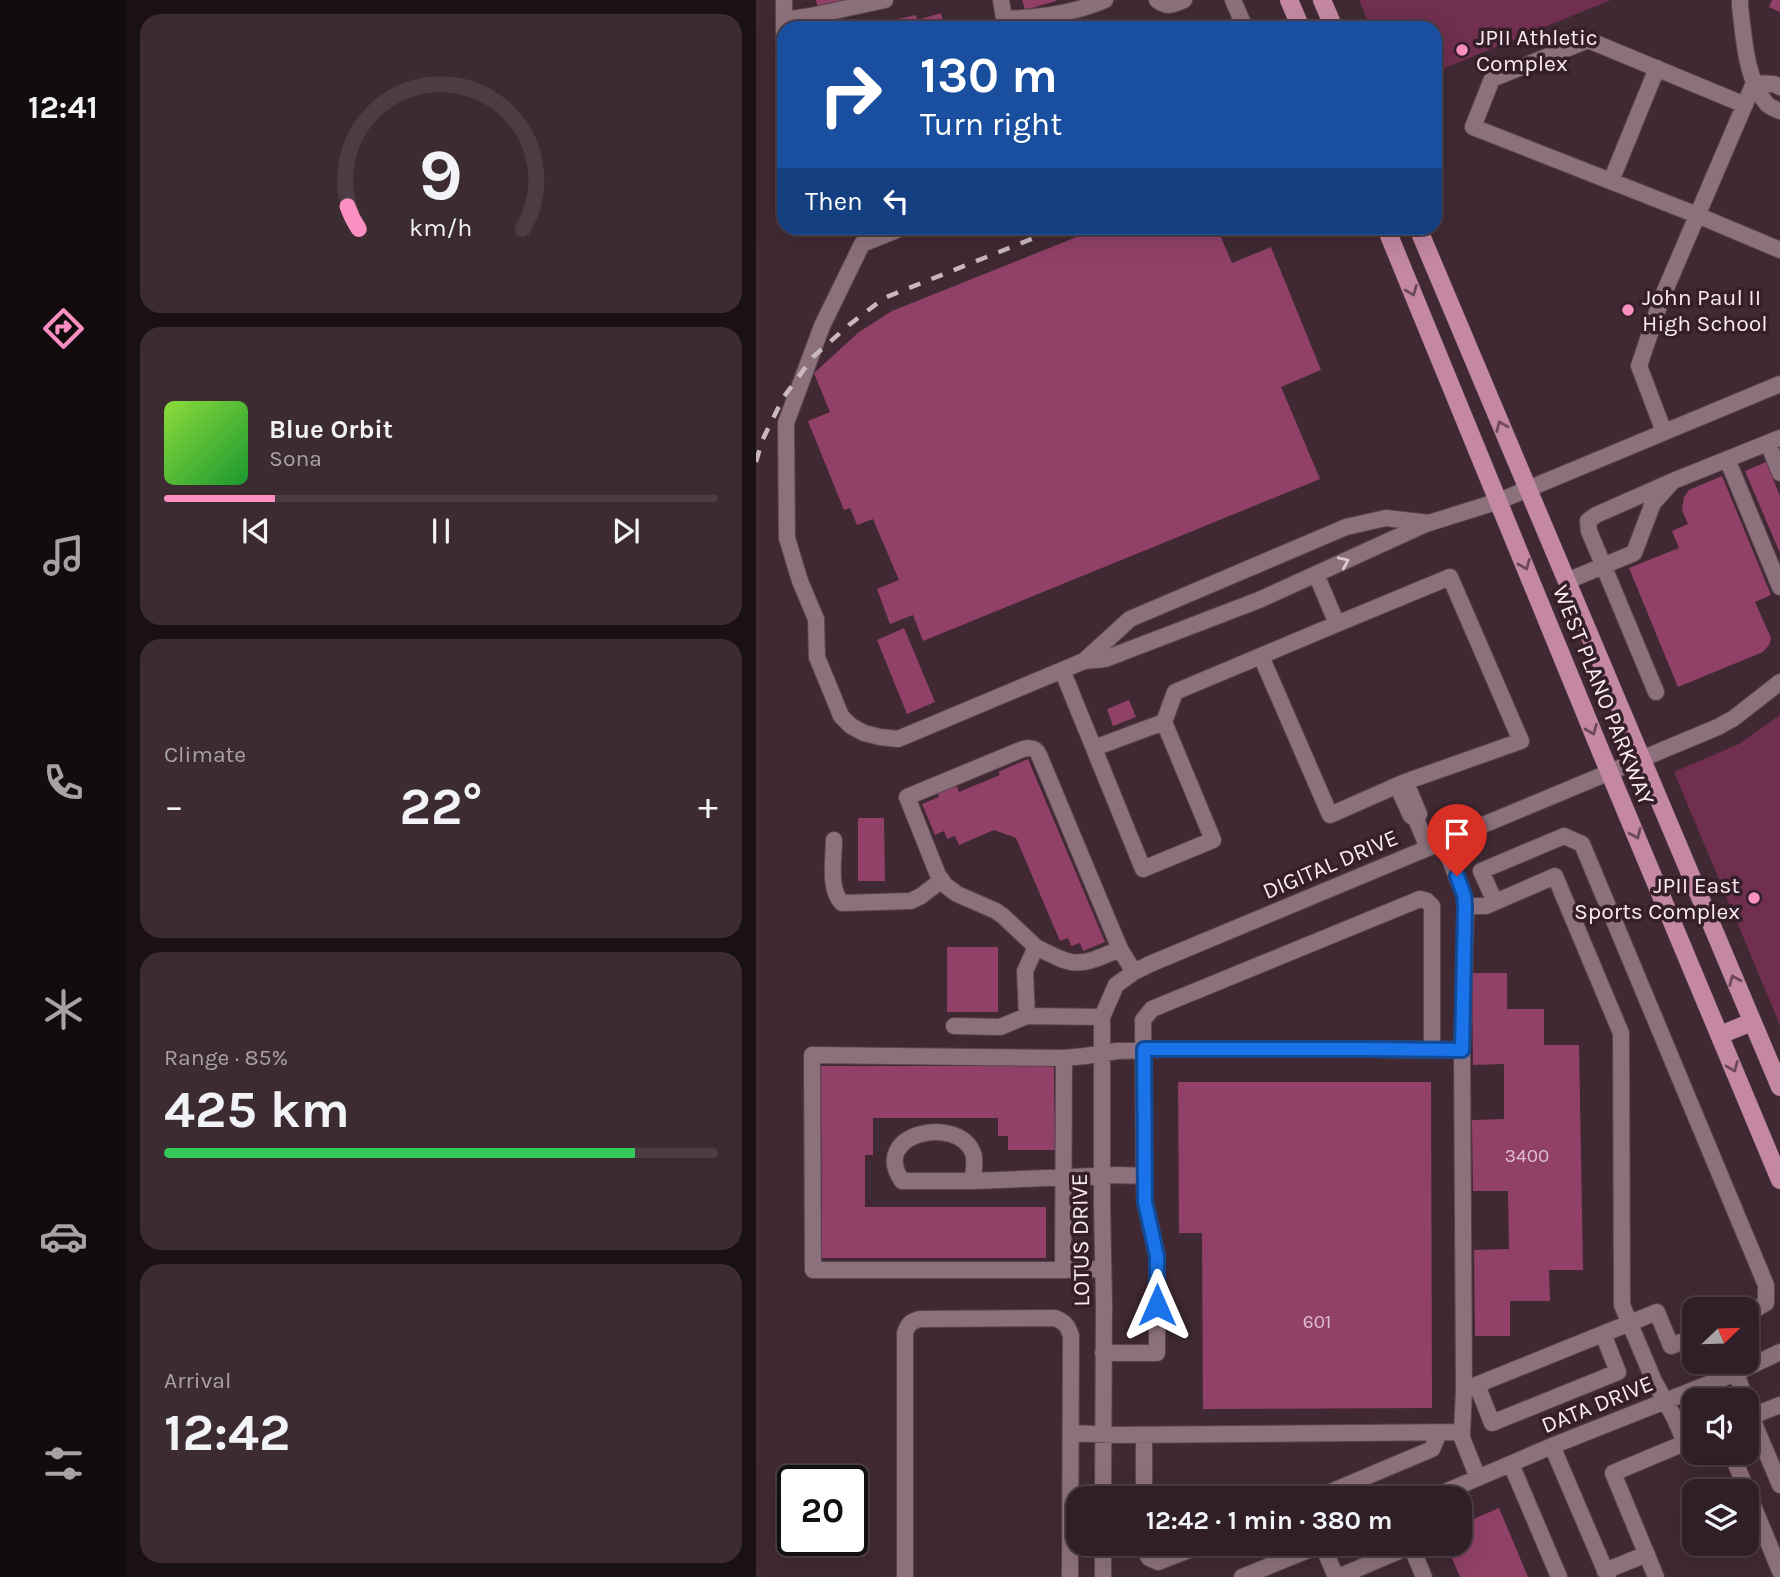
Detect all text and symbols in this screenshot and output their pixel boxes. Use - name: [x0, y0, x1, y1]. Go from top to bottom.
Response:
- place label: JPII Athletic Complex: [1476, 24, 1598, 77]
- marker: JPII Athletic Complex: [1454, 42, 1470, 58]
- text: 130 m: [920, 47, 1058, 104]
- icon: right: [805, 49, 896, 140]
- text: 12:41: [28, 89, 98, 126]
- text: Turn right: [920, 106, 1062, 143]
- text: 9: [419, 133, 463, 218]
- icon: left: [877, 182, 915, 220]
- text: Then: [805, 186, 863, 217]
- text: km/h: [409, 213, 473, 242]
- one-way arrow: [1403, 284, 1417, 296]
- place label: John Paul II High School: [1642, 284, 1768, 337]
- marker: John Paul II High School: [1620, 302, 1636, 318]
- icon: directions: [39, 304, 88, 353]
- text: Blue Orbit: [269, 414, 393, 445]
- one-way arrow: [1495, 421, 1509, 433]
- text: Sona: [269, 445, 322, 472]
- icon: previous: [237, 512, 275, 550]
- icon: pause: [422, 512, 460, 550]
- icon: next: [607, 512, 645, 550]
- icon: music: [39, 531, 88, 580]
- one-way arrow: [1336, 556, 1349, 570]
- one-way arrow: [1516, 558, 1530, 570]
- street label: WEST PLANO PARKWAY: [1547, 581, 1660, 810]
- one-way arrow: [1584, 723, 1598, 735]
- text: Climate: [164, 741, 246, 768]
- icon: phone: [39, 758, 88, 807]
- text: 22°: [399, 776, 483, 837]
- text: −: [164, 784, 184, 829]
- text: +: [698, 784, 718, 829]
- pin: [1427, 804, 1487, 876]
- icon: arrive: [1438, 815, 1476, 853]
- street label: DIGITAL DRIVE: [1258, 824, 1402, 905]
- one-way arrow: [1627, 828, 1641, 840]
- place label: JPII East Sports Complex: [1574, 872, 1740, 925]
- marker: JPII East Sports Complex: [1746, 890, 1762, 906]
- one-way arrow: [1728, 974, 1742, 987]
- icon: climate: [39, 985, 88, 1034]
- text: Range · 85%: [164, 1044, 288, 1071]
- one-way arrow: [1725, 1060, 1739, 1072]
- text: 425 km: [164, 1079, 350, 1140]
- house number: 3400: [1505, 1145, 1549, 1167]
- street label: LOTUS DRIVE: [1066, 1173, 1095, 1307]
- icon: car: [39, 1212, 88, 1261]
- position arrow: [1120, 1268, 1194, 1342]
- north arrow: [1682, 1297, 1759, 1374]
- map controls: [1682, 1297, 1759, 1556]
- house number: 601: [1303, 1311, 1331, 1333]
- text: Arrival: [164, 1367, 231, 1394]
- street label: DATA DRIVE: [1537, 1370, 1657, 1439]
- button: sound: [1682, 1388, 1759, 1465]
- text: 12:42: [164, 1402, 290, 1463]
- icon: filters: [39, 1439, 88, 1488]
- speed limit sign: 20: [777, 1465, 868, 1556]
- button: layers: [1682, 1479, 1759, 1556]
- text: 12:42 · 1 min · 380 m: [1146, 1505, 1392, 1536]

